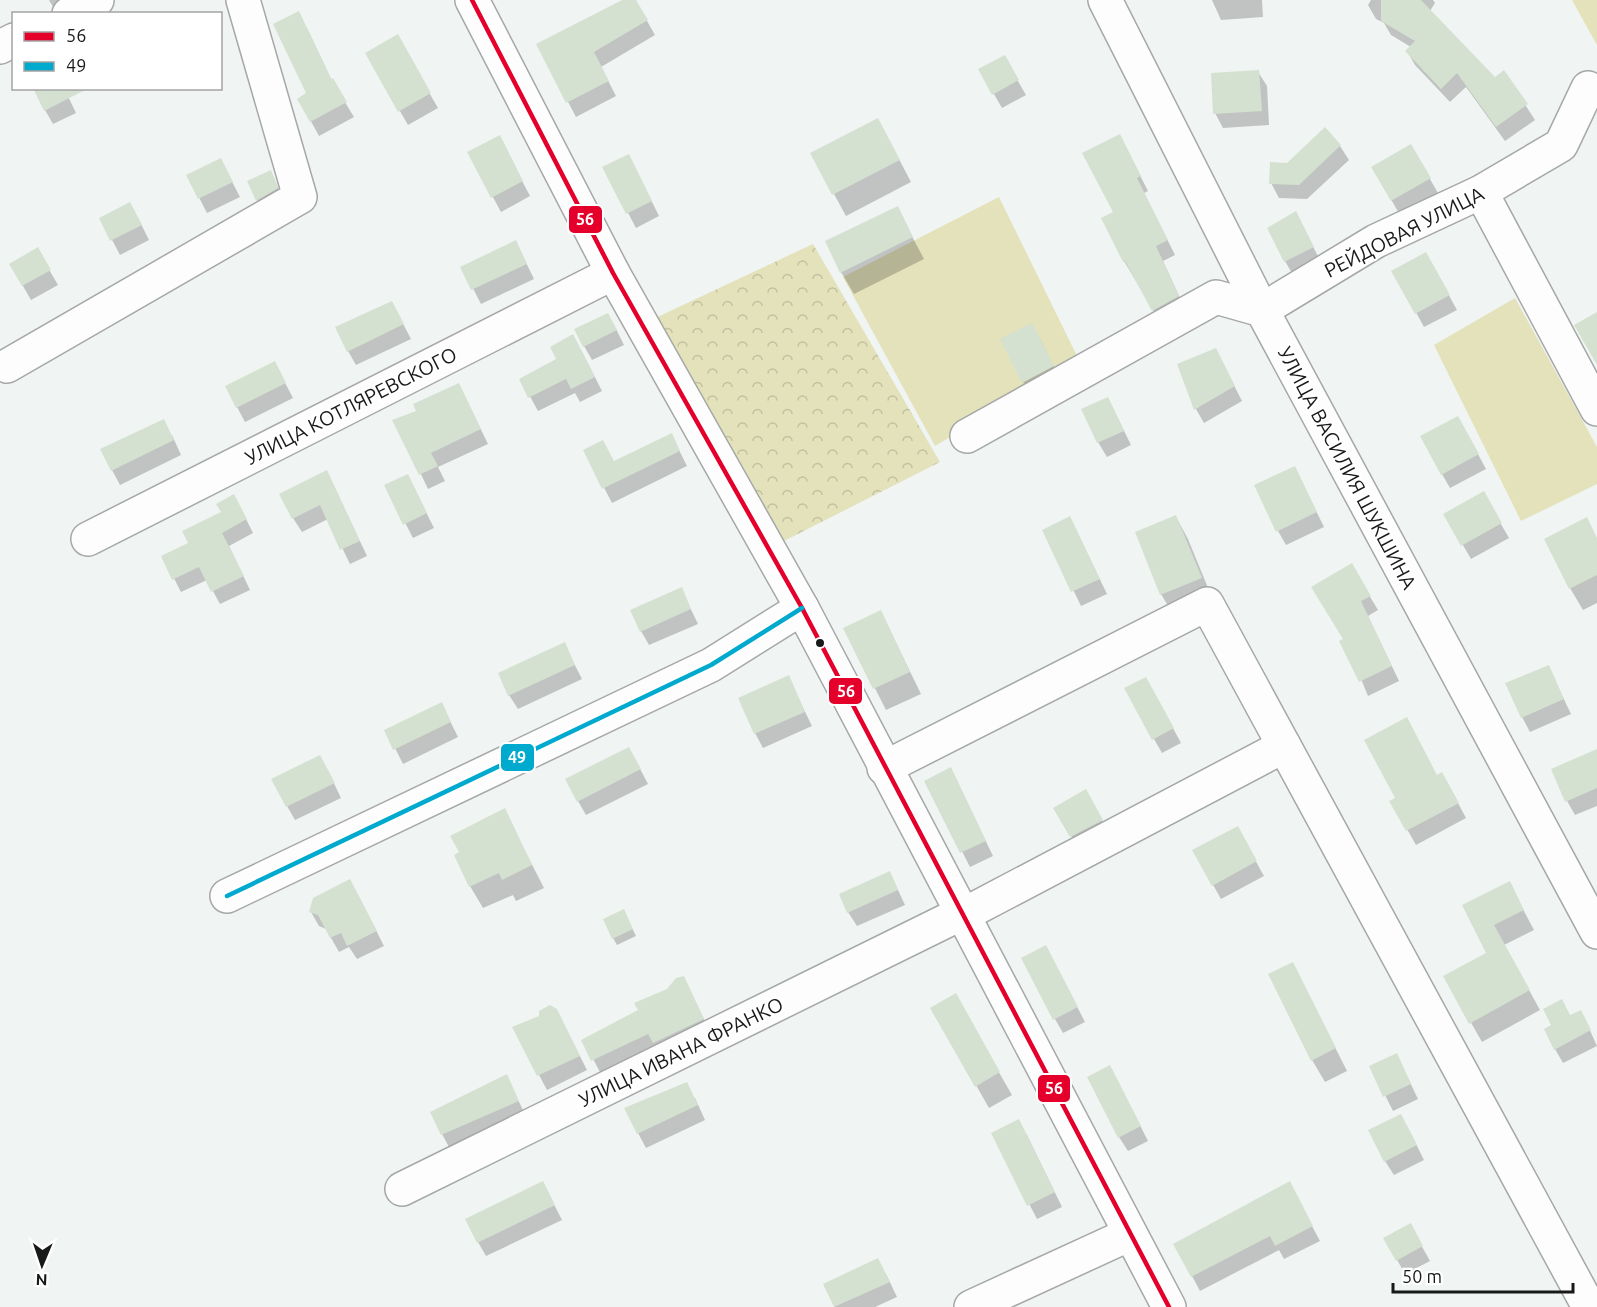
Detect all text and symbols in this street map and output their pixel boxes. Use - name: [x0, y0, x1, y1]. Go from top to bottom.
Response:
- legend: [12, 12, 222, 90]
- text: 56: [66, 25, 86, 45]
- text: 49: [66, 55, 86, 75]
- street label: РЕЙДОВАЯ УЛИЦА: [1320, 181, 1487, 282]
- line badge: 56: [568, 205, 603, 234]
- text: 56: [576, 210, 594, 228]
- street label: УЛИЦА КОТЛЯРЕВСКОГО: [241, 342, 460, 469]
- street label: УЛИЦА ВАСИЛИЯ ШУКШИНА: [1274, 343, 1421, 593]
- unlabelled marker: [814, 637, 826, 649]
- line badge: 56: [828, 677, 863, 705]
- text: 56: [837, 682, 855, 700]
- line badge: 49: [500, 743, 535, 772]
- text: 49: [508, 748, 526, 766]
- street label: УЛИЦА ИВАНА ФРАНКО: [575, 992, 787, 1111]
- line badge: 56: [1037, 1074, 1071, 1103]
- text: 56: [1045, 1079, 1063, 1097]
- north arrow: [12, 1235, 72, 1295]
- scale bar: [1393, 1256, 1573, 1294]
- text: 50 m: [1402, 1266, 1442, 1286]
- text: N: [35, 1271, 48, 1289]

